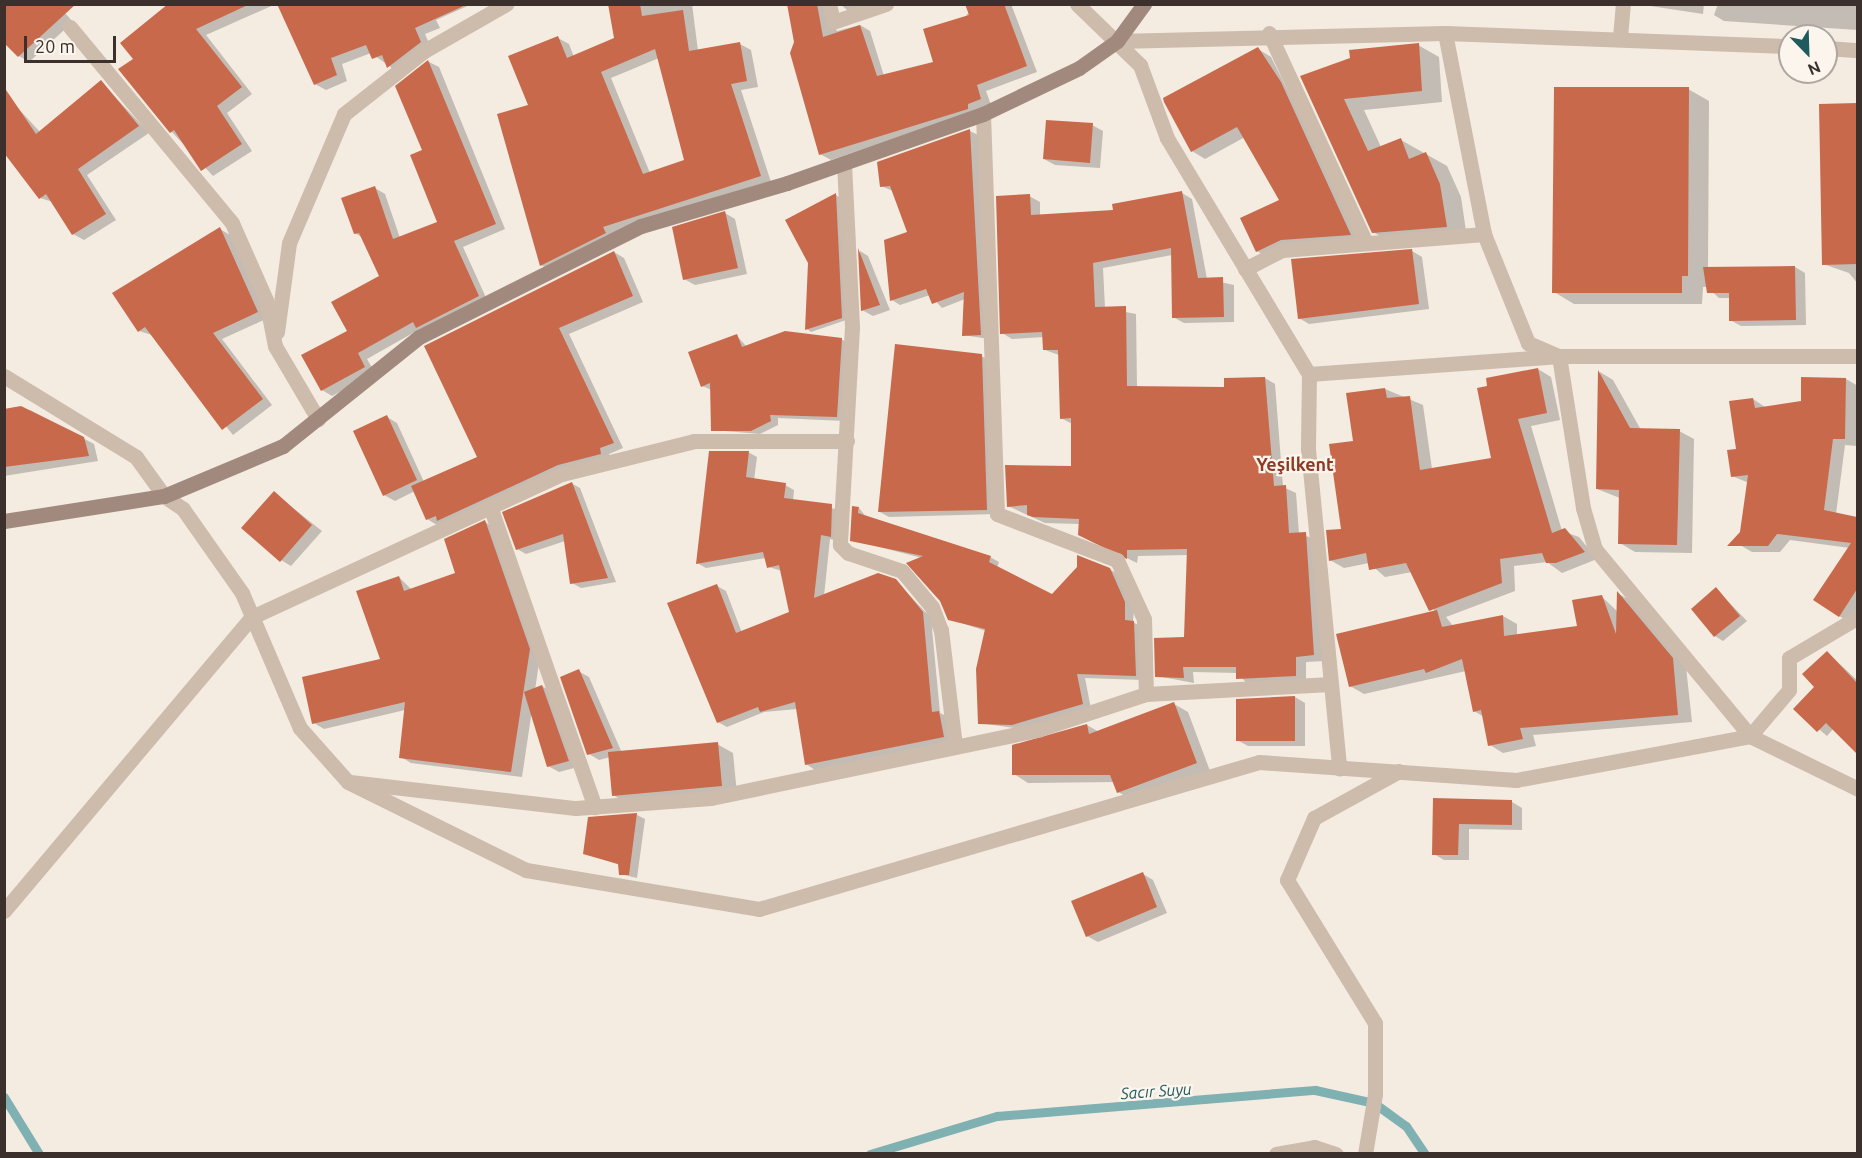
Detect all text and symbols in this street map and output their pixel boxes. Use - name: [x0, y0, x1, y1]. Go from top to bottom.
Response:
- scale bar: [27, 24, 118, 62]
- north arrow: [1778, 24, 1838, 84]
- text: 20 m: [35, 36, 75, 56]
- text: N: [1805, 58, 1823, 79]
- district label: Yeşilkent: [1256, 453, 1334, 475]
- water label: Sacır Suyu: [1120, 1079, 1192, 1103]

